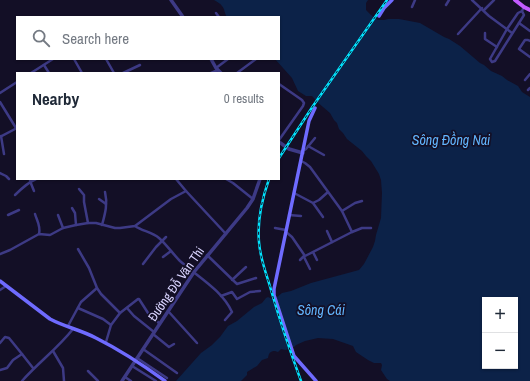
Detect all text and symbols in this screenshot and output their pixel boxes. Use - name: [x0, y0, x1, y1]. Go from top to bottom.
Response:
- search box: [16, 16, 280, 60]
- icon: search: [30, 27, 52, 49]
- text: Search here: [62, 28, 129, 49]
- text: Nearby: [32, 87, 79, 110]
- text: 0 results: [224, 90, 264, 107]
- water label: Sông Đồng Nai: [412, 131, 491, 149]
- street label: Đường Đỗ Văn Thi: [144, 243, 208, 325]
- map controls: [482, 297, 518, 369]
- button: +: [482, 297, 518, 333]
- water label: Sông Cái: [297, 301, 346, 319]
- button: −: [482, 333, 518, 369]

